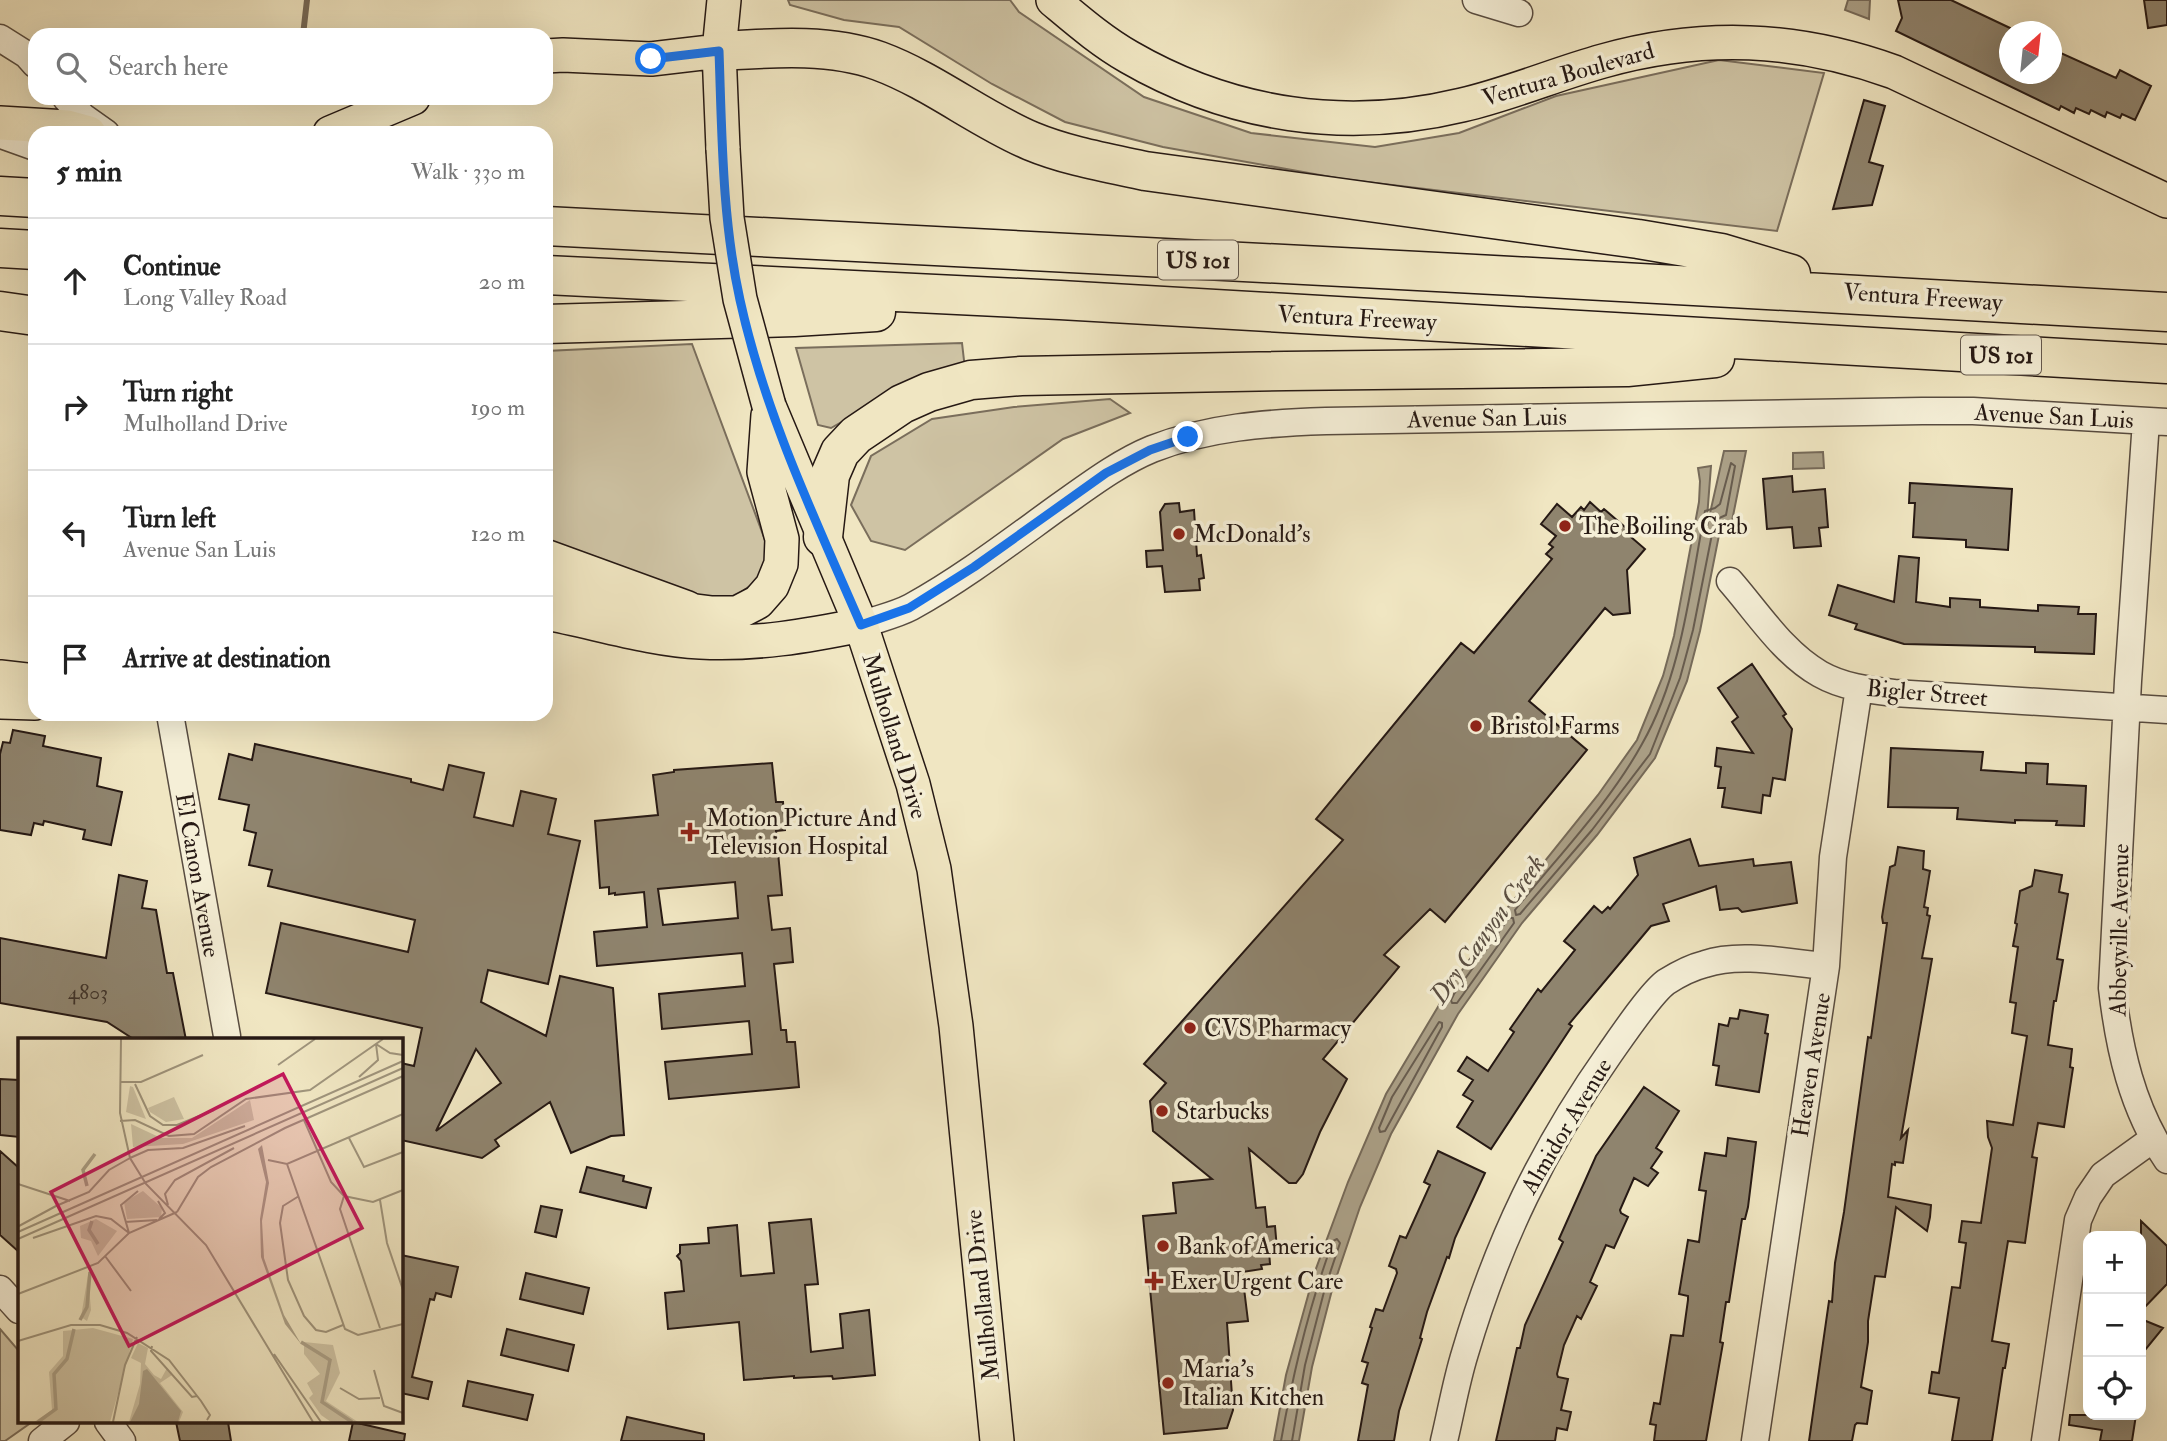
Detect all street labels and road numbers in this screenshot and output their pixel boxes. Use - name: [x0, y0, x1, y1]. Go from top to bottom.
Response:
- street label: Ventura Boulevard: [1478, 35, 1658, 114]
- road number: US 101: [1158, 241, 1238, 280]
- street label: Ventura Freeway: [1842, 276, 2004, 319]
- street label: Ventura Freeway: [1276, 299, 1438, 338]
- road number: US 101: [1961, 336, 2041, 374]
- street label: Avenue San Luis: [1972, 397, 2134, 436]
- street label: Avenue San Luis: [1406, 402, 1567, 435]
- street label: Mulholland Drive: [855, 649, 934, 823]
- street label: Bigler Street: [1865, 673, 1989, 714]
- street label: El Canon Avenue: [168, 790, 227, 960]
- street label: Abbeyville Avenue: [2102, 843, 2137, 1018]
- street label: Heaven Avenue: [1785, 991, 1838, 1140]
- street label: Almidor Avenue: [1513, 1053, 1619, 1201]
- street label: Mulholland Drive: [958, 1208, 1007, 1382]

